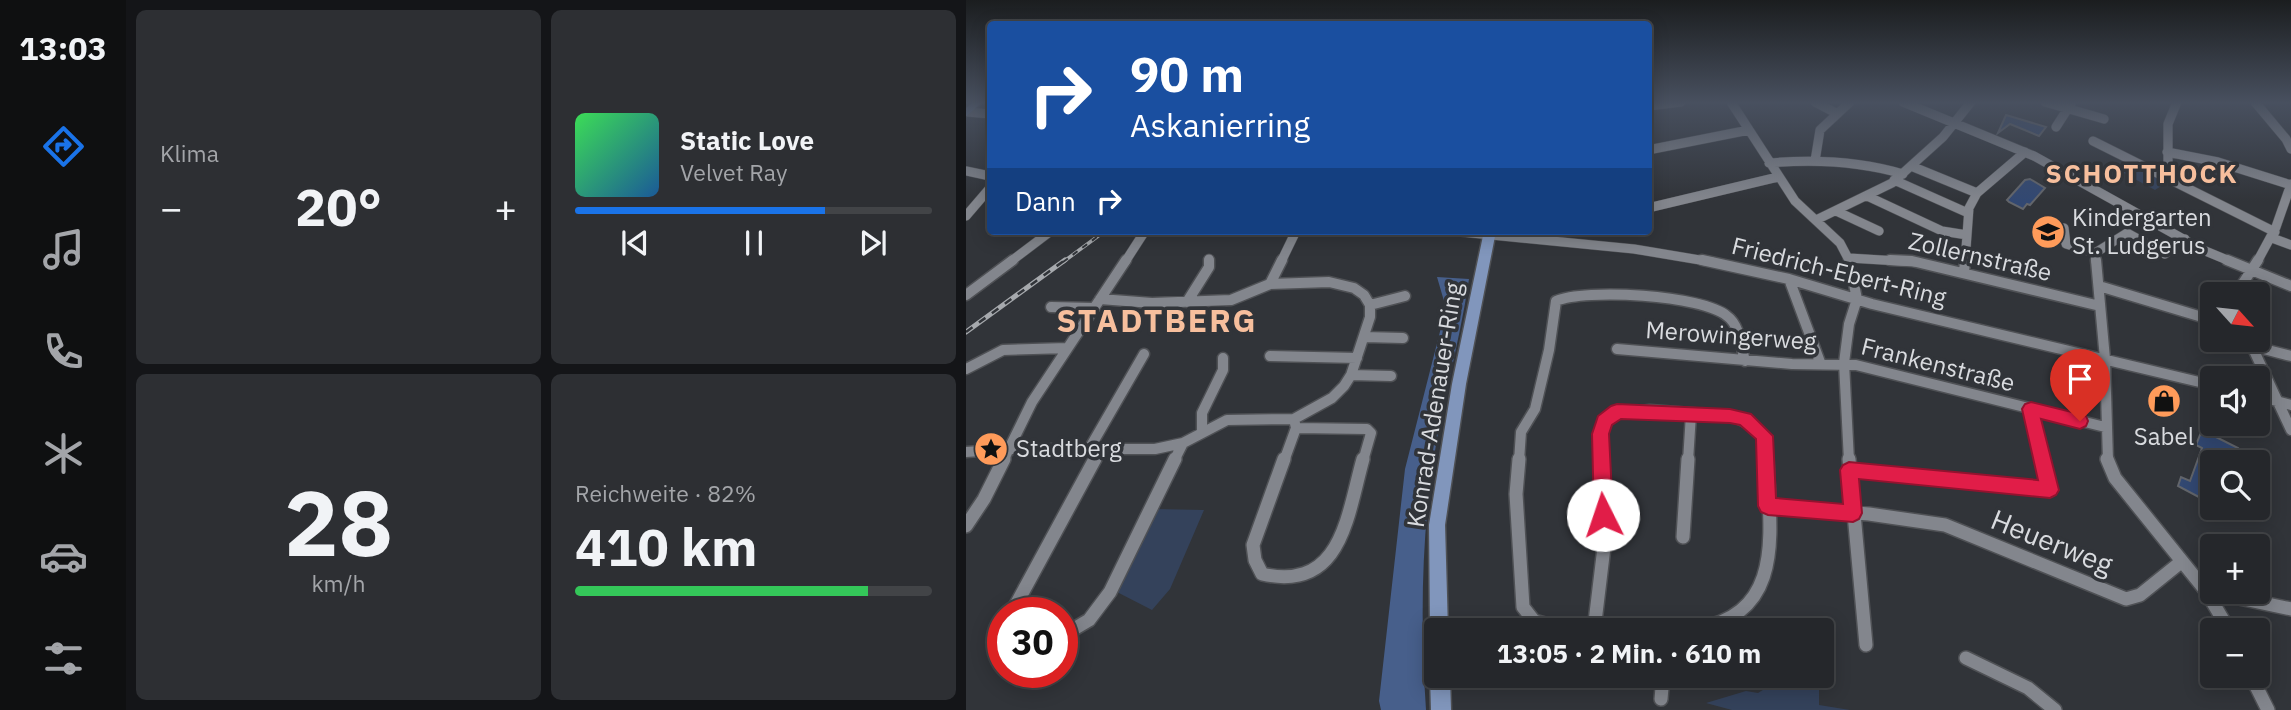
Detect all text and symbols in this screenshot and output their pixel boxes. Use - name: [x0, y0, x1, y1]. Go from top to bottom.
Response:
- text: 13:03: [19, 27, 107, 69]
- text: 90 m: [1130, 42, 1244, 105]
- icon: right: [1015, 49, 1106, 140]
- text: Askanierring: [1130, 104, 1310, 146]
- icon: directions: [39, 122, 88, 171]
- text: Static Love: [680, 123, 814, 157]
- text: Klima: [160, 138, 219, 168]
- district label: SCHOTTHOCK: [2045, 156, 2239, 190]
- text: Velvet Ray: [680, 157, 787, 187]
- text: 20°: [295, 173, 382, 240]
- icon: right: [1090, 182, 1128, 220]
- text: −: [160, 183, 183, 232]
- text: +: [494, 183, 517, 232]
- text: Dann: [1015, 184, 1076, 218]
- place label: Kindergarten St. Ludgerus: [2072, 201, 2212, 261]
- school or university icon: Kindergarten St. Ludgerus: [2029, 213, 2067, 251]
- icon: previous: [616, 224, 654, 262]
- icon: pause: [735, 224, 773, 262]
- icon: next: [854, 224, 892, 262]
- street label: Zollernstraße: [1906, 224, 2055, 288]
- icon: music: [39, 225, 88, 274]
- street label: Friedrich-Ebert-Ring: [1729, 229, 1950, 313]
- street label: Konrad-Adenauer-Ring: [1399, 280, 1469, 530]
- north arrow: [2200, 282, 2270, 352]
- map controls: [2200, 282, 2270, 688]
- district label: STADTBERG: [1057, 299, 1257, 341]
- street label: Merowingerweg: [1644, 313, 1818, 357]
- icon: phone: [39, 327, 88, 376]
- street label: Frankenstraße: [1858, 329, 2018, 399]
- pin: [2050, 349, 2110, 421]
- icon: arrive: [2061, 360, 2099, 398]
- button: sound: [2200, 366, 2270, 436]
- shop icon: Sabel: [2145, 382, 2183, 420]
- place label: Sabel: [2134, 420, 2194, 452]
- icon: climate: [39, 429, 88, 478]
- place icon: Stadtberg: [972, 430, 1010, 468]
- place label: Stadtberg: [1016, 432, 1122, 464]
- button: search: [2200, 450, 2270, 520]
- text: 28: [284, 463, 393, 581]
- text: Reichweite · 82%: [575, 478, 756, 508]
- position arrow: [1566, 478, 1640, 552]
- street label: Heuerweg: [1986, 500, 2119, 583]
- text: 410 km: [575, 513, 757, 580]
- icon: car: [39, 532, 88, 581]
- button: +: [2200, 534, 2270, 604]
- text: km/h: [311, 568, 366, 598]
- speed limit sign: 30: [987, 597, 1078, 688]
- button: −: [2200, 618, 2270, 688]
- icon: filters: [39, 634, 88, 683]
- text: 13:05 · 2 Min. · 610 m: [1497, 636, 1761, 670]

